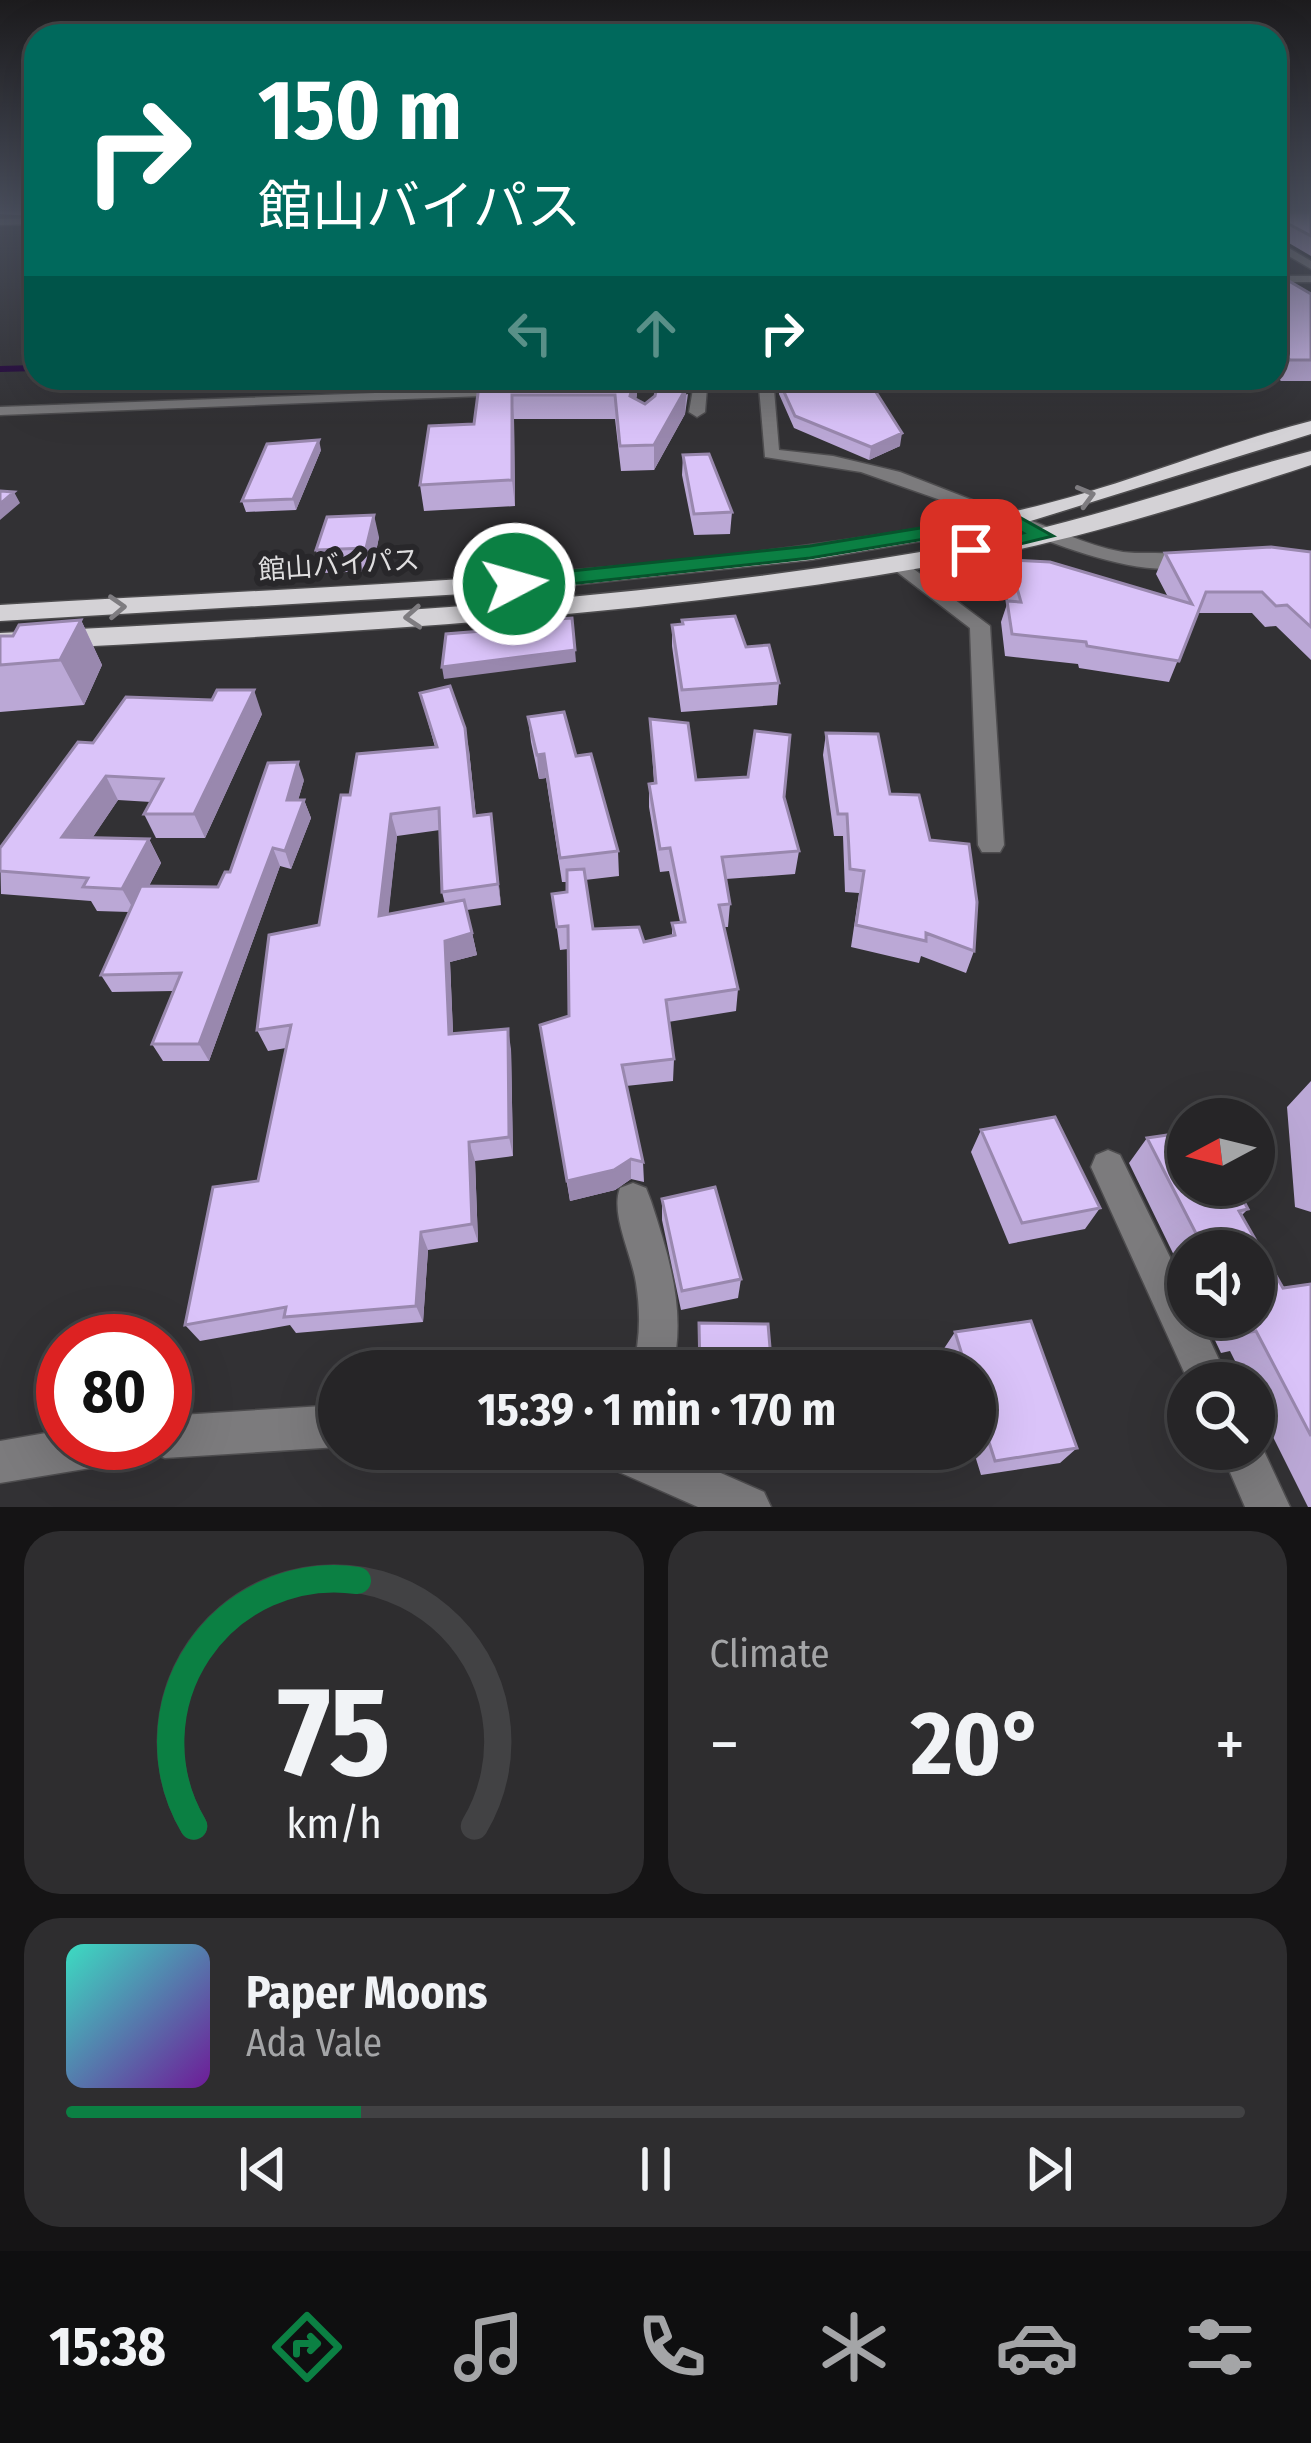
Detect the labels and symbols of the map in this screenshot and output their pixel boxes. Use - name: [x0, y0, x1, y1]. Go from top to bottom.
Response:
- one-way arrow: [1075, 485, 1096, 510]
- pin: [920, 499, 1022, 601]
- position arrow: [451, 521, 577, 647]
- street label: 館山バイパス: [257, 543, 421, 587]
- one-way arrow: [108, 594, 127, 620]
- one-way arrow: [403, 603, 422, 629]
- north arrow: [1167, 1098, 1275, 1206]
- speed limit sign: 80: [36, 1314, 192, 1470]

